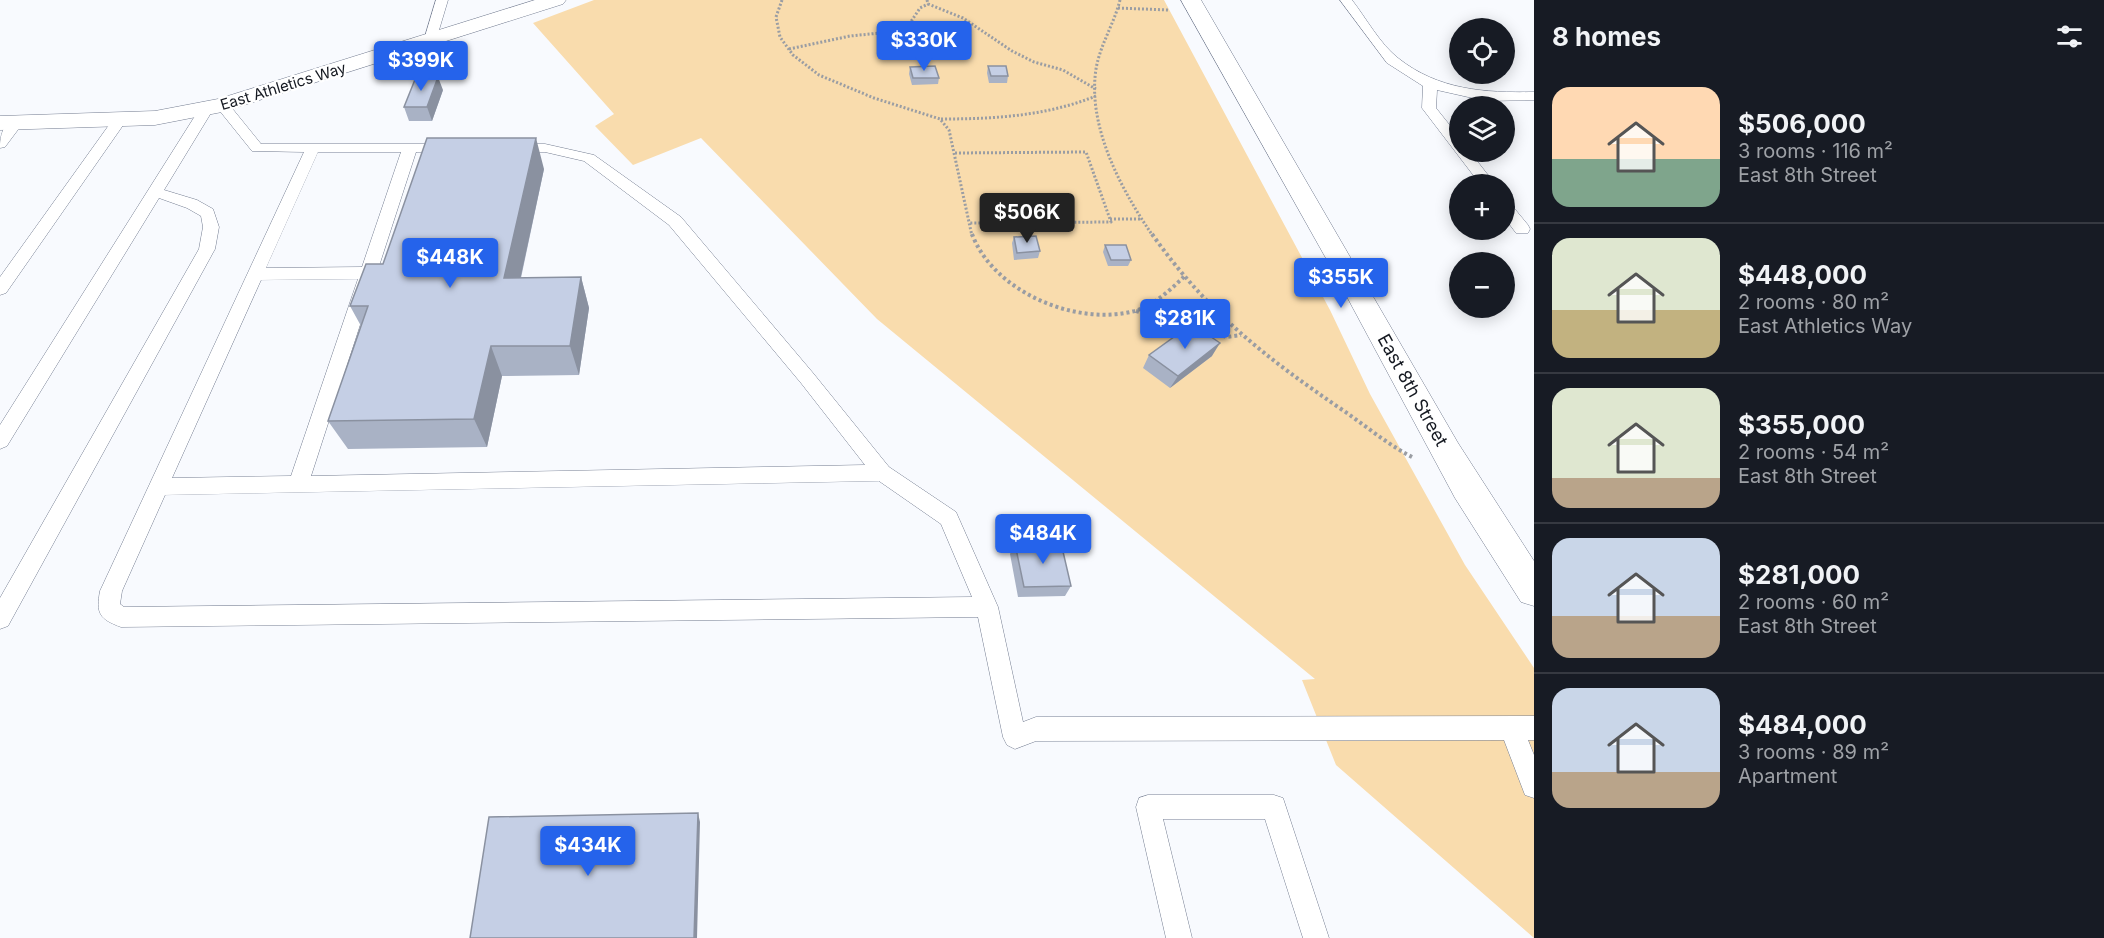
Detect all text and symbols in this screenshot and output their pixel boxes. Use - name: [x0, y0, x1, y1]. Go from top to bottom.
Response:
- map controls: [1449, 18, 1515, 318]
- button: locate: [1449, 18, 1515, 84]
- icon: filters: [2053, 20, 2086, 53]
- pin: $330K: [882, 21, 966, 72]
- text: 8 homes: [1552, 21, 1661, 52]
- text: $330K: [891, 28, 957, 52]
- pin: $399K: [379, 41, 463, 92]
- text: $399K: [388, 48, 454, 72]
- street label: East Athletics Way: [218, 58, 349, 114]
- button: layers: [1449, 96, 1515, 162]
- text: $506,000: [1738, 108, 1866, 139]
- icon: home: [1600, 111, 1672, 183]
- text: 3 rooms · 116 m²: [1738, 139, 1893, 163]
- text: East 8th Street: [1738, 163, 1877, 187]
- button: +: [1449, 174, 1515, 240]
- pin: $506K: [985, 193, 1069, 244]
- text: $506K: [994, 200, 1060, 224]
- pin: $448K: [408, 238, 492, 289]
- text: $448K: [416, 245, 484, 269]
- button: −: [1449, 252, 1515, 318]
- pin: $355K: [1299, 258, 1383, 309]
- text: $448,000: [1738, 259, 1867, 290]
- icon: home: [1600, 262, 1672, 334]
- text: $355K: [1308, 265, 1374, 289]
- text: 2 rooms · 80 m²: [1738, 290, 1889, 314]
- pin: $281K: [1143, 299, 1227, 350]
- text: $281K: [1154, 306, 1216, 330]
- text: East Athletics Way: [1738, 314, 1912, 338]
- street label: East 8th Street: [1374, 330, 1453, 450]
- text: $355,000: [1738, 409, 1865, 440]
- icon: home: [1600, 412, 1672, 484]
- text: 2 rooms · 54 m²: [1738, 440, 1889, 464]
- text: East 8th Street: [1738, 464, 1877, 488]
- pin: $484K: [1001, 514, 1085, 565]
- text: $484K: [1009, 521, 1077, 545]
- text: $281,000: [1738, 559, 1860, 590]
- icon: home: [1600, 562, 1672, 634]
- text: 2 rooms · 60 m²: [1738, 590, 1889, 614]
- text: East 8th Street: [1738, 614, 1877, 638]
- text: $484,000: [1738, 709, 1867, 740]
- icon: home: [1600, 712, 1672, 784]
- text: 3 rooms · 89 m²: [1738, 740, 1889, 764]
- text: Apartment: [1738, 764, 1837, 788]
- pin: $434K: [546, 826, 630, 877]
- text: $434K: [554, 833, 622, 857]

